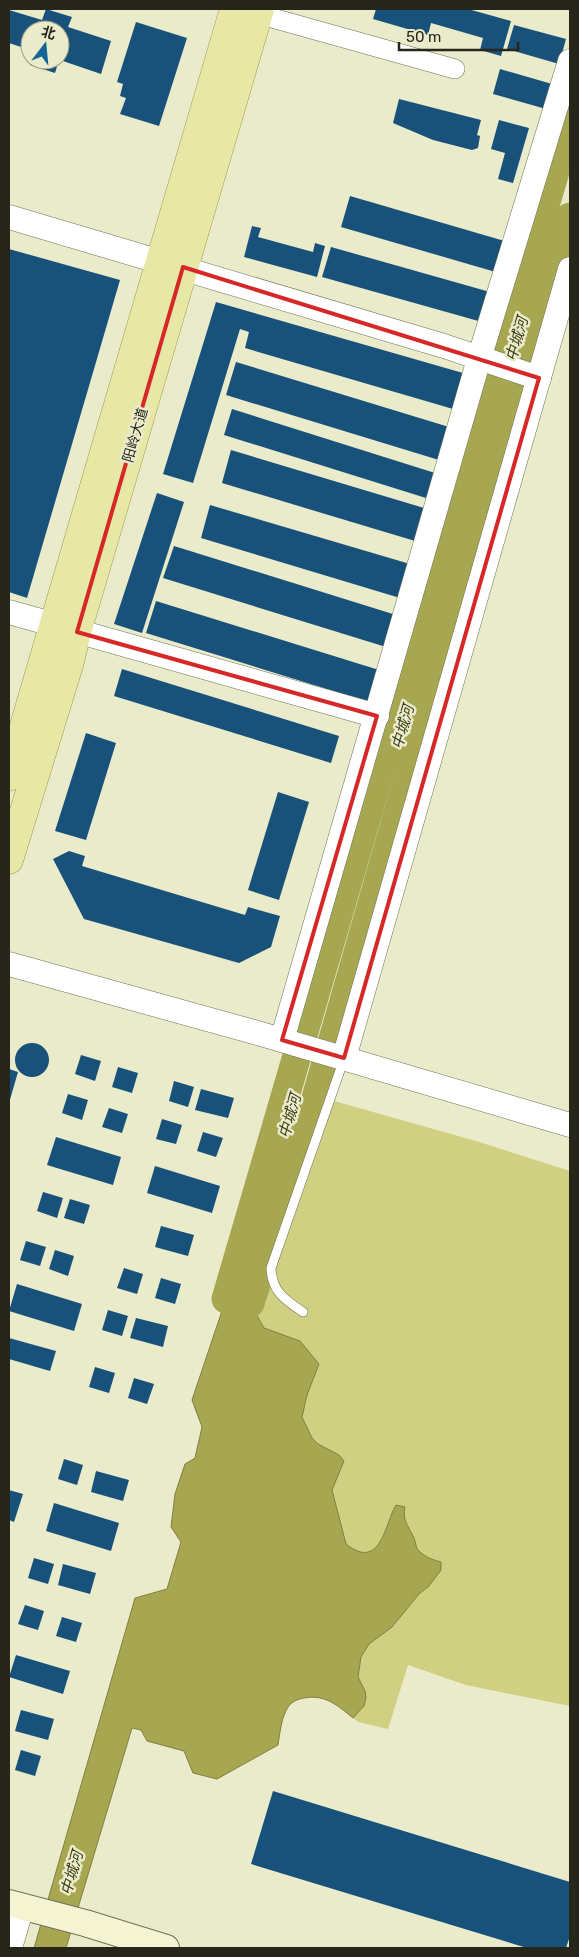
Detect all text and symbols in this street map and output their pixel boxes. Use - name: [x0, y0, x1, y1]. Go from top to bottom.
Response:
- north arrow: [20, 20, 70, 70]
- scale bar: [399, 20, 518, 52]
- text: 北: [39, 23, 58, 43]
- text: 50 m: [406, 28, 441, 46]
- water label: 中城河: [502, 312, 533, 363]
- street label: 阳岭大道: [120, 406, 151, 464]
- water label: 中城河: [388, 700, 419, 751]
- water label: 中城河: [275, 1089, 306, 1140]
- water label: 中城河: [57, 1846, 88, 1897]

